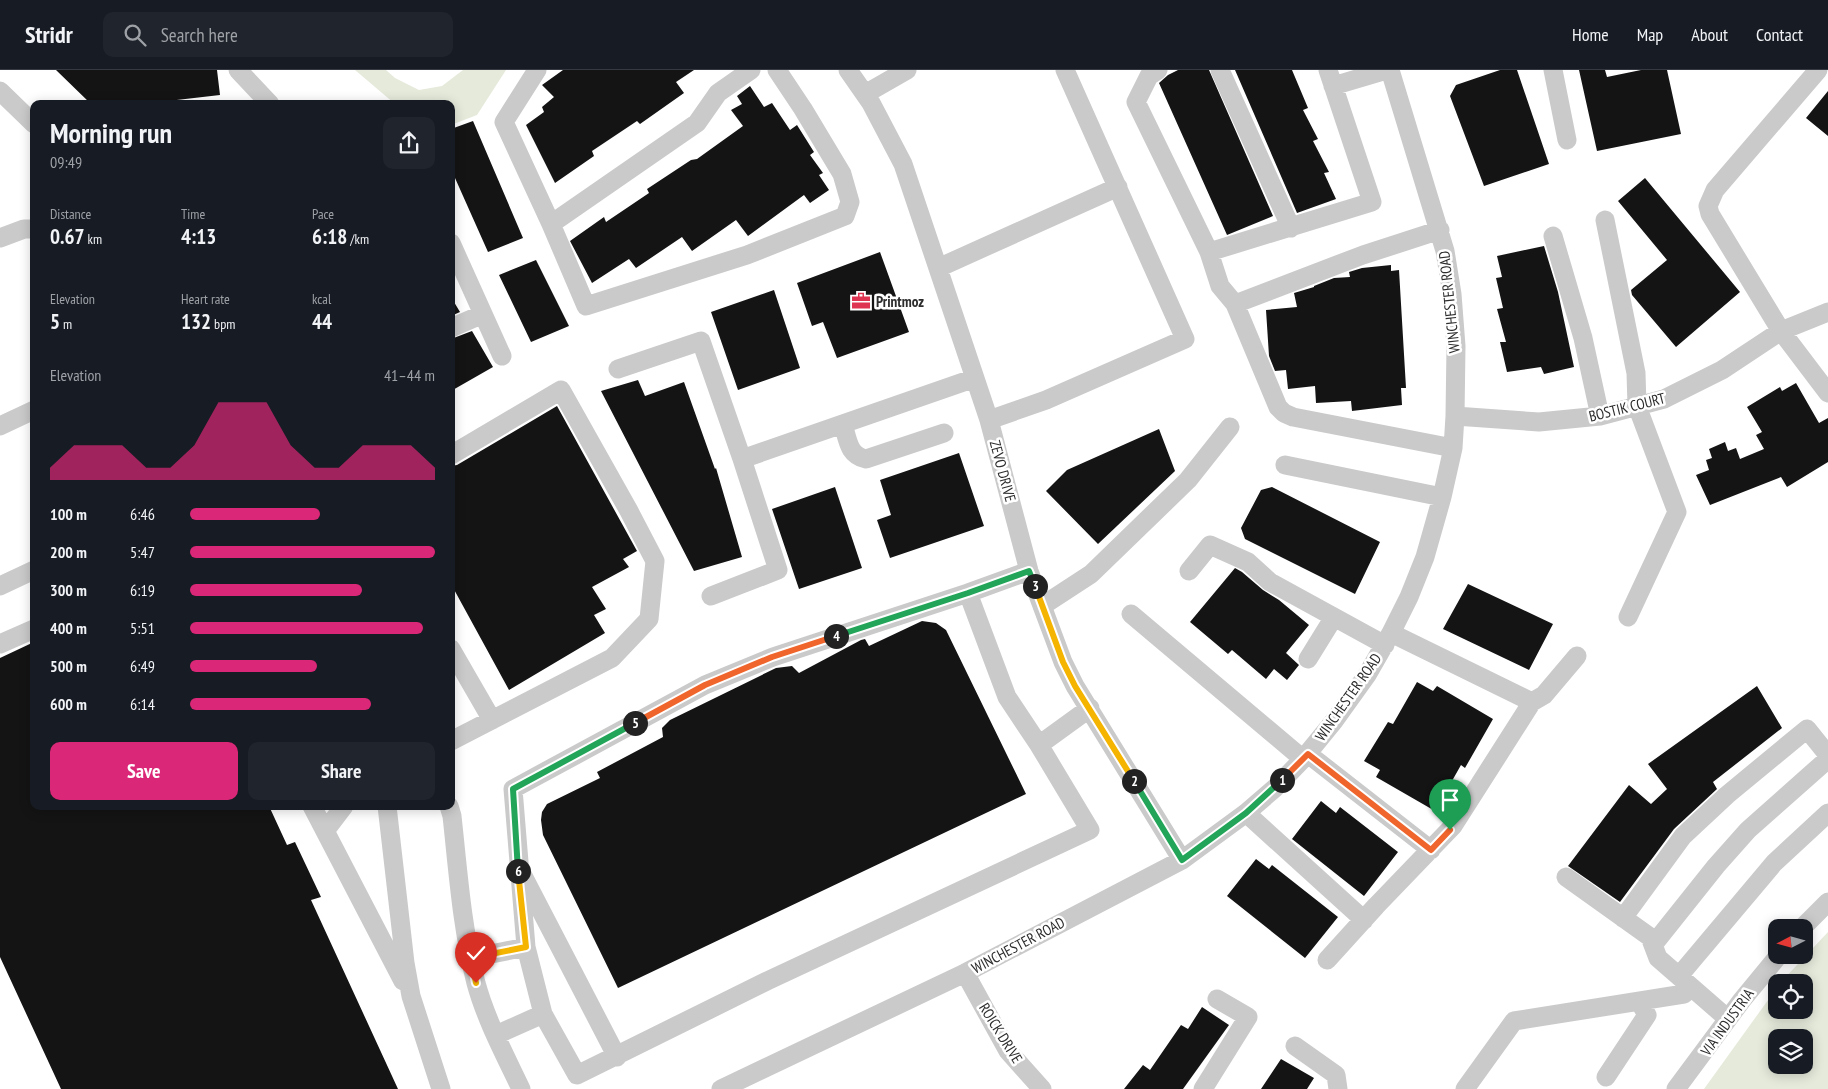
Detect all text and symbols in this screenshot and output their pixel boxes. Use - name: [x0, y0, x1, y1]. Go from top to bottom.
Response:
- search box: [103, 12, 453, 57]
- text: Stridr: [25, 19, 73, 50]
- icon: search: [121, 21, 149, 49]
- text: Search here: [161, 23, 238, 47]
- text: Home: [1572, 23, 1609, 46]
- text: Map: [1637, 23, 1663, 46]
- text: About: [1691, 23, 1728, 46]
- text: Contact: [1756, 23, 1803, 46]
- text: Morning run: [50, 114, 172, 151]
- button: share: [383, 117, 435, 169]
- text: 09:49: [50, 152, 82, 172]
- text: Distance: [50, 205, 91, 223]
- text: Time: [181, 205, 205, 223]
- text: Pace: [312, 205, 334, 223]
- text: 0.67: [50, 223, 85, 250]
- text: 4:13: [181, 223, 216, 250]
- text: 6:18: [312, 223, 347, 250]
- text: km: [85, 230, 102, 248]
- text: /km: [347, 230, 369, 248]
- street label: WINCHESTER ROAD: [1434, 250, 1464, 354]
- text: Elevation: [50, 290, 95, 308]
- text: Heart rate: [181, 290, 230, 308]
- text: kcal: [312, 290, 331, 308]
- office icon: Printmoz: [850, 290, 872, 312]
- place label: Printmoz: [876, 292, 924, 311]
- text: 5: [50, 308, 60, 335]
- text: 132: [181, 308, 211, 335]
- text: 44: [312, 308, 332, 335]
- text: m: [60, 315, 72, 333]
- text: bpm: [211, 315, 235, 333]
- text: Elevation: [50, 365, 101, 385]
- text: 41–44 m: [384, 365, 435, 385]
- street label: BOSTIK COURT: [1587, 388, 1667, 426]
- street label: ZEVO DRIVE: [986, 438, 1020, 504]
- text: 100 m: [50, 504, 87, 524]
- text: 6:46: [130, 504, 155, 524]
- text: 200 m: [50, 542, 87, 562]
- text: 5:47: [130, 542, 155, 562]
- pin: 3: [1022, 574, 1048, 598]
- text: 3: [1032, 577, 1039, 595]
- text: 300 m: [50, 580, 87, 600]
- text: 6:19: [130, 580, 155, 600]
- text: 400 m: [50, 618, 87, 638]
- text: 5:51: [130, 618, 155, 638]
- pin: 4: [824, 624, 848, 648]
- text: 4: [833, 627, 840, 645]
- street label: WINCHESTER ROAD: [1311, 649, 1385, 744]
- text: 500 m: [50, 656, 87, 676]
- text: 6:49: [130, 656, 155, 676]
- text: 600 m: [50, 694, 87, 714]
- text: 6:14: [130, 694, 155, 714]
- pin: 5: [622, 710, 648, 736]
- text: 5: [632, 714, 639, 732]
- button: Save: [50, 742, 238, 800]
- button: Share: [248, 742, 435, 800]
- pin: 2: [1122, 768, 1146, 794]
- pin: 1: [1270, 768, 1294, 792]
- text: 1: [1279, 771, 1286, 789]
- text: 2: [1131, 772, 1138, 790]
- pin: [1429, 779, 1471, 830]
- icon: arrive: [1436, 786, 1464, 814]
- pin: 6: [506, 858, 530, 884]
- text: 6: [515, 862, 522, 880]
- street label: WINCHESTER ROAD: [968, 912, 1068, 977]
- north arrow: [1768, 919, 1812, 964]
- map controls: [1768, 919, 1813, 1074]
- pin: [455, 932, 497, 983]
- icon: check: [462, 939, 490, 967]
- button: locate: [1768, 974, 1813, 1019]
- street label: VIA INDUSTRIA: [1696, 984, 1758, 1060]
- street label: ROICK DRIVE: [975, 999, 1027, 1067]
- button: layers: [1768, 1029, 1813, 1074]

